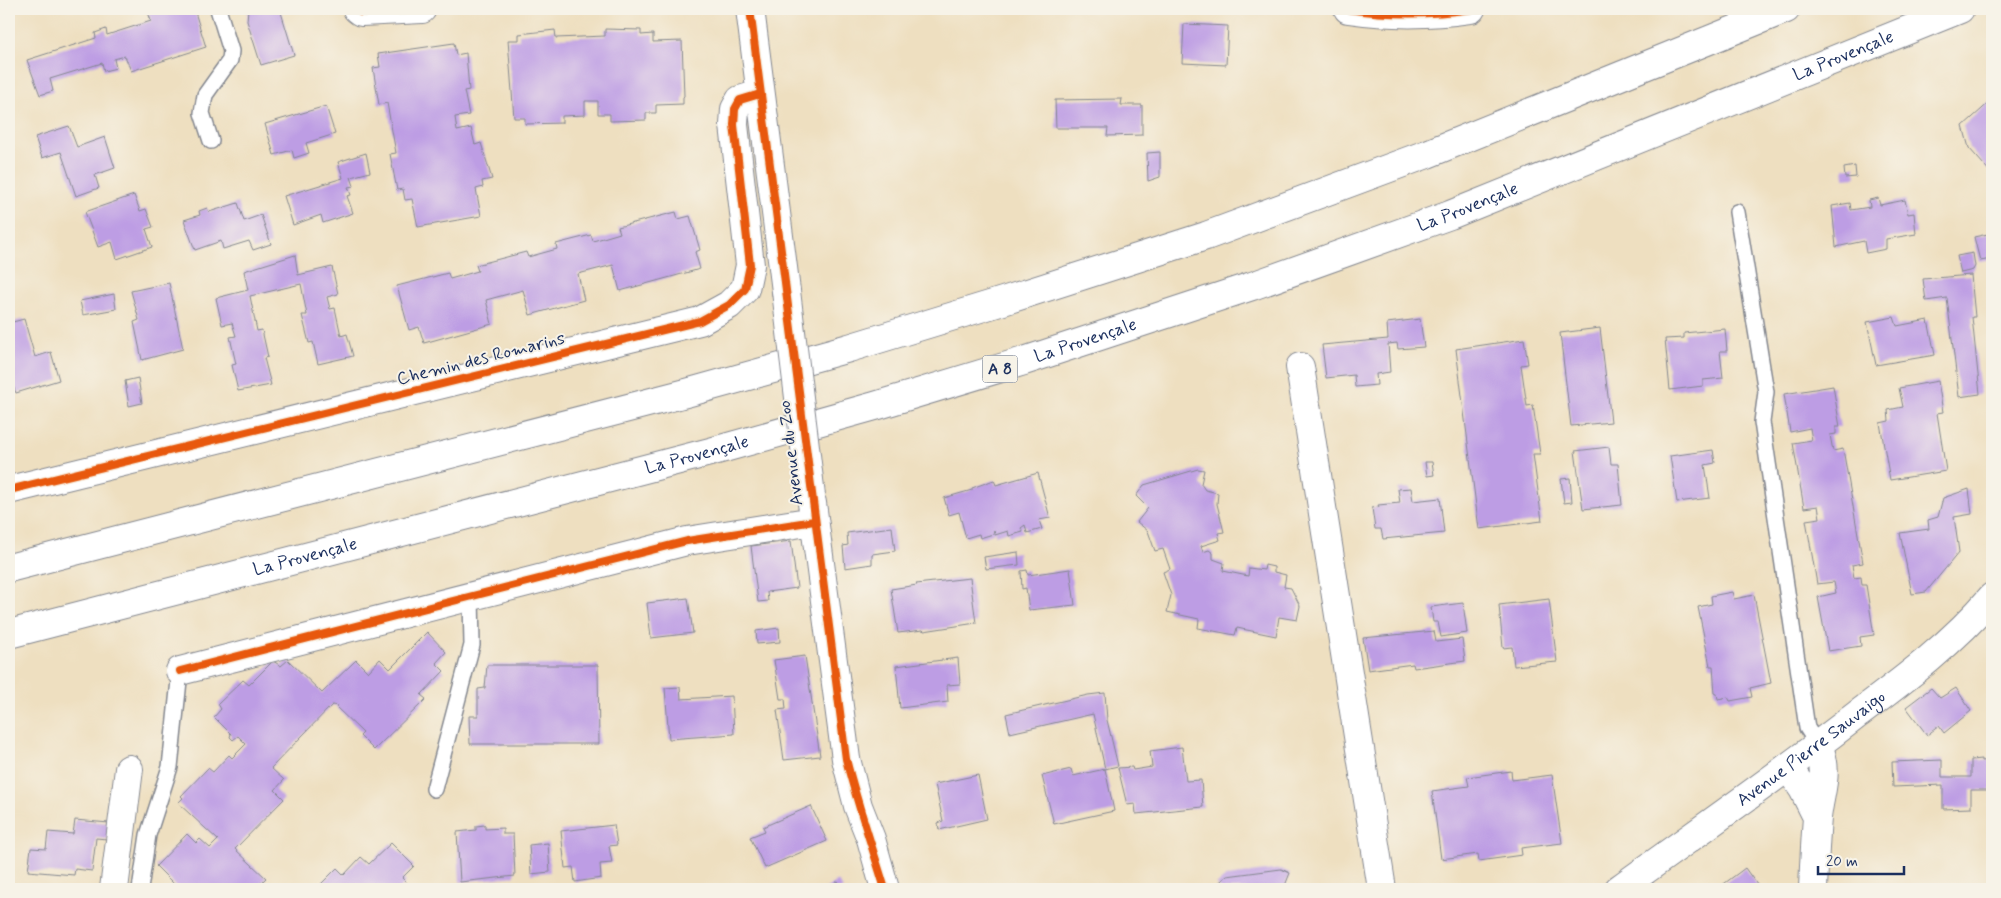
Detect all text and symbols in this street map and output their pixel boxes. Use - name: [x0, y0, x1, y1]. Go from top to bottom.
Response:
- street label: La Provençale: [1790, 25, 1898, 87]
- street label: La Provençale: [1414, 177, 1522, 238]
- street label: La Provençale: [1031, 313, 1140, 369]
- street label: Chemin des Romarins: [394, 327, 568, 391]
- road number: A 8: [982, 356, 1018, 382]
- street label: Avenue du Zoo: [773, 399, 809, 507]
- street label: La Provençale: [643, 430, 752, 480]
- street label: La Provençale: [251, 532, 360, 582]
- street label: Avenue Pierre Sauvaigo: [1732, 685, 1891, 813]
- scale bar: [1818, 843, 1905, 875]
- text: 20 m: [1826, 852, 1858, 872]

